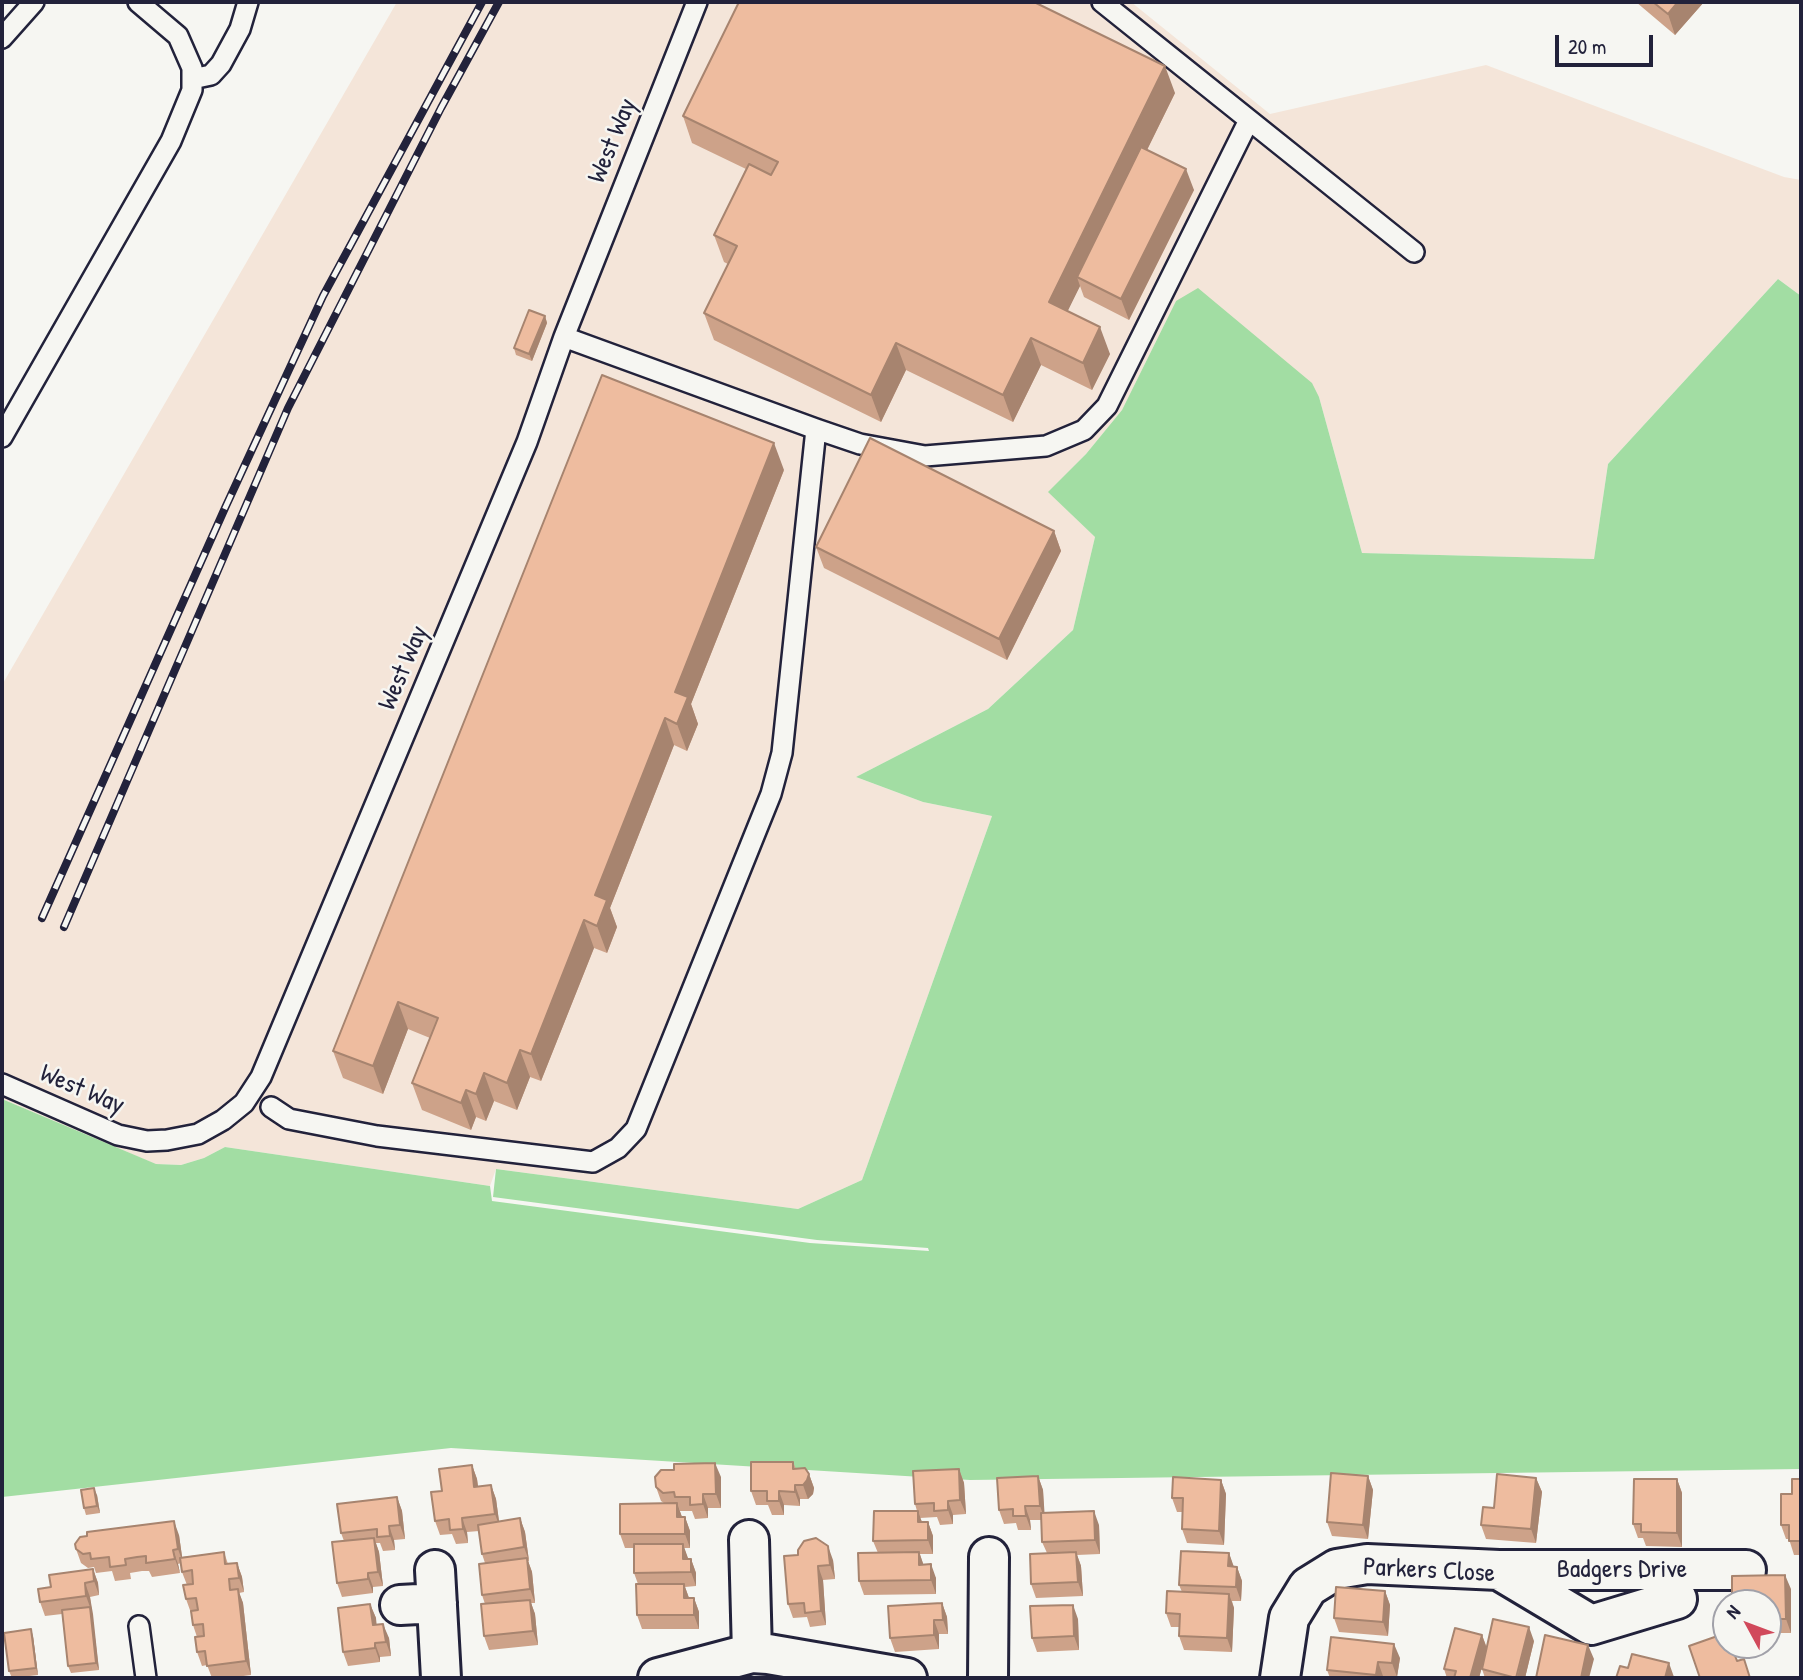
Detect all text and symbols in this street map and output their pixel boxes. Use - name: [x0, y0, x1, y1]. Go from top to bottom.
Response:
- scale bar: [1558, 21, 1656, 65]
- text: 20 m: [1568, 32, 1606, 61]
- street label: West Way: [582, 94, 644, 188]
- street label: West Way: [372, 621, 436, 715]
- street label: West Way: [35, 1058, 129, 1122]
- street label: Parkers Close: [1362, 1552, 1496, 1590]
- street label: Badgers Drive: [1557, 1554, 1687, 1586]
- north arrow: [1712, 1589, 1782, 1659]
- text: N: [1720, 1599, 1746, 1624]

